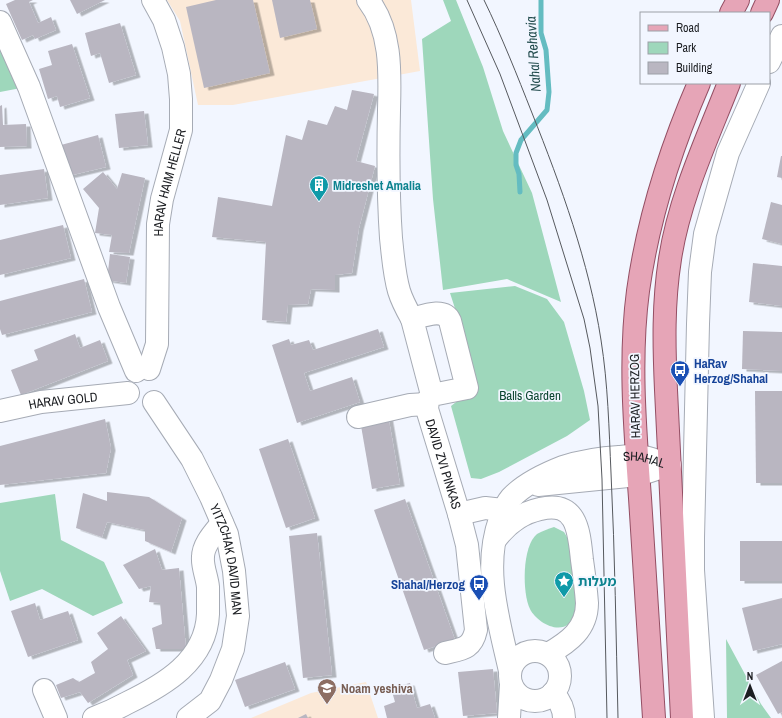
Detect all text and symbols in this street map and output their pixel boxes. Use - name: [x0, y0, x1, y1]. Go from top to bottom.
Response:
- legend: [640, 12, 770, 84]
- water label: Nahal Rehavia: [521, 15, 545, 93]
- text: Road: [676, 20, 700, 36]
- text: Park: [676, 40, 696, 56]
- text: Building: [676, 60, 713, 76]
- street label: HARAV HAIM HELLER: [149, 127, 190, 236]
- building icon: Midreshet Amalia: [308, 174, 330, 202]
- place label: Midreshet Amalia: [333, 177, 421, 194]
- street label: HARAV HERZOG: [626, 354, 644, 438]
- place label: HaRav Herzog/Shahal: [694, 355, 768, 387]
- bus stop icon: HaRav Herzog/Shahal: [669, 359, 691, 387]
- park label: Balls Garden: [499, 387, 561, 404]
- street label: HARAV GOLD: [27, 388, 98, 413]
- street label: DAVID ZVI PINKAS: [422, 417, 466, 511]
- street label: SHAHAL: [622, 447, 667, 472]
- street label: YITZCHAK DAVID MAN: [206, 501, 246, 616]
- place icon: מעלות: [553, 570, 575, 598]
- bus stop icon: Shahal/Herzog: [468, 573, 490, 601]
- place label: מעלות: [578, 573, 616, 590]
- place label: Shahal/Herzog: [391, 576, 465, 593]
- north arrow: [730, 666, 770, 706]
- text: N: [747, 669, 753, 683]
- school or university icon: Noam yeshiva: [316, 677, 338, 705]
- place label: Noam yeshiva: [341, 680, 413, 697]

